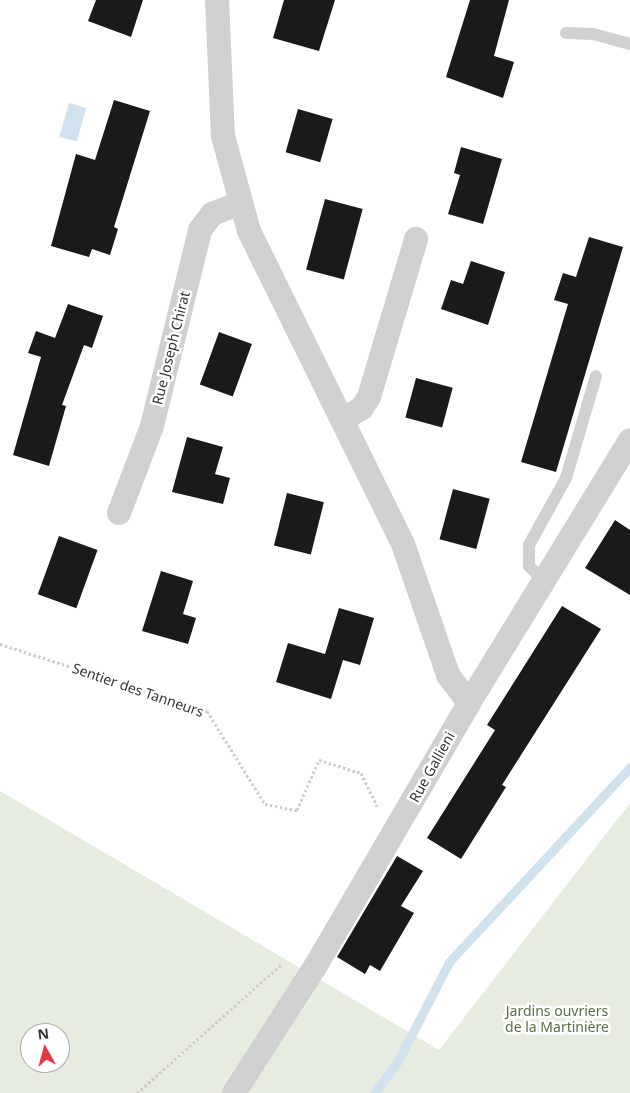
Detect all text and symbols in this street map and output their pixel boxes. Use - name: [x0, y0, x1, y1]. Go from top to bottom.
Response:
- street label: Rue Joseph Chirat: [149, 290, 193, 406]
- street label: Sentier des Tanneurs: [70, 660, 206, 720]
- street label: Rue Gallieni: [406, 729, 458, 805]
- park label: Jardins ouvriers de la Martinière: [505, 1003, 609, 1036]
- north arrow: [20, 1023, 70, 1073]
- text: N: [36, 1023, 50, 1044]

